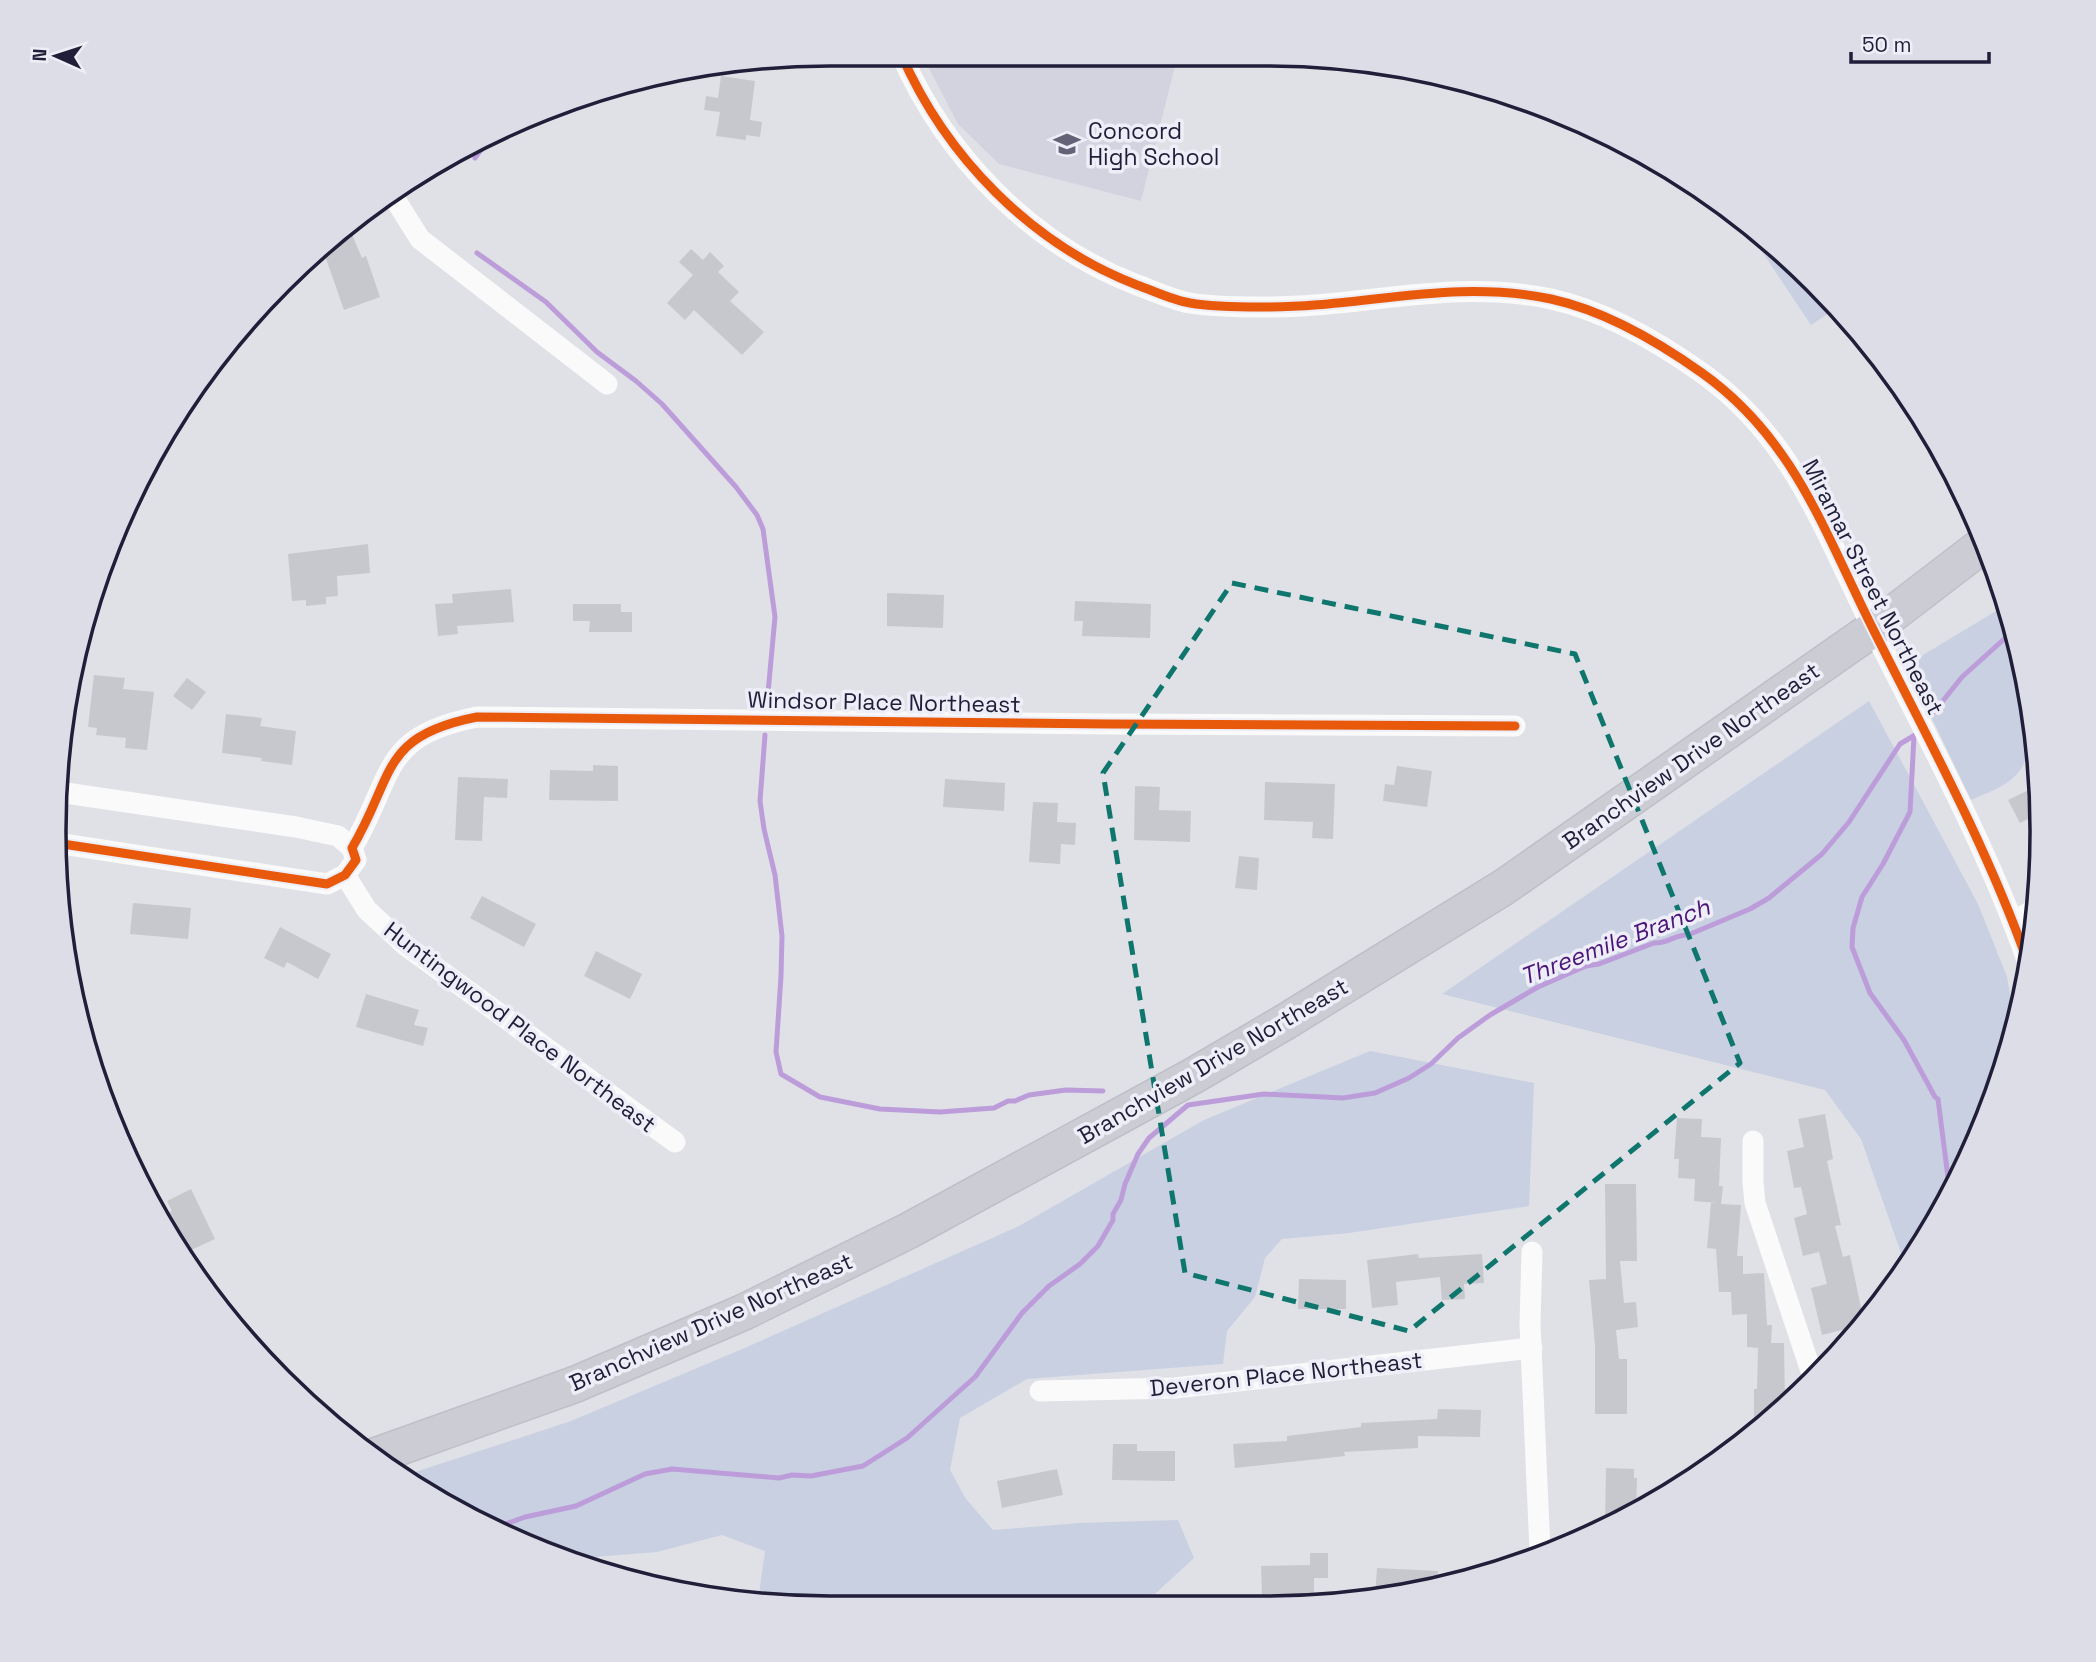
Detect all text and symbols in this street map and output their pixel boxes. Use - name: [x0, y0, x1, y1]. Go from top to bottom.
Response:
- north arrow: [21, 21, 91, 91]
- scale bar: [1851, 21, 1989, 65]
- text: 50 m: [1862, 31, 1912, 58]
- text: N: [27, 48, 52, 62]
- place label: Concord High School: [1088, 116, 1220, 172]
- school or university icon: Concord High School: [1052, 129, 1082, 159]
- street label: Miramar Street Northeast: [1795, 454, 1951, 720]
- street label: Branchview Drive Northeast: [1557, 656, 1825, 856]
- street label: Windsor Place Northeast: [747, 685, 1021, 719]
- water label: Threemile Branch: [1516, 891, 1715, 992]
- street label: Huntingwood Place Northeast: [378, 915, 662, 1139]
- street label: Branchview Drive Northeast: [1073, 971, 1353, 1151]
- street label: Branchview Drive Northeast: [565, 1246, 857, 1398]
- street label: Deveron Place Northeast: [1148, 1345, 1424, 1403]

